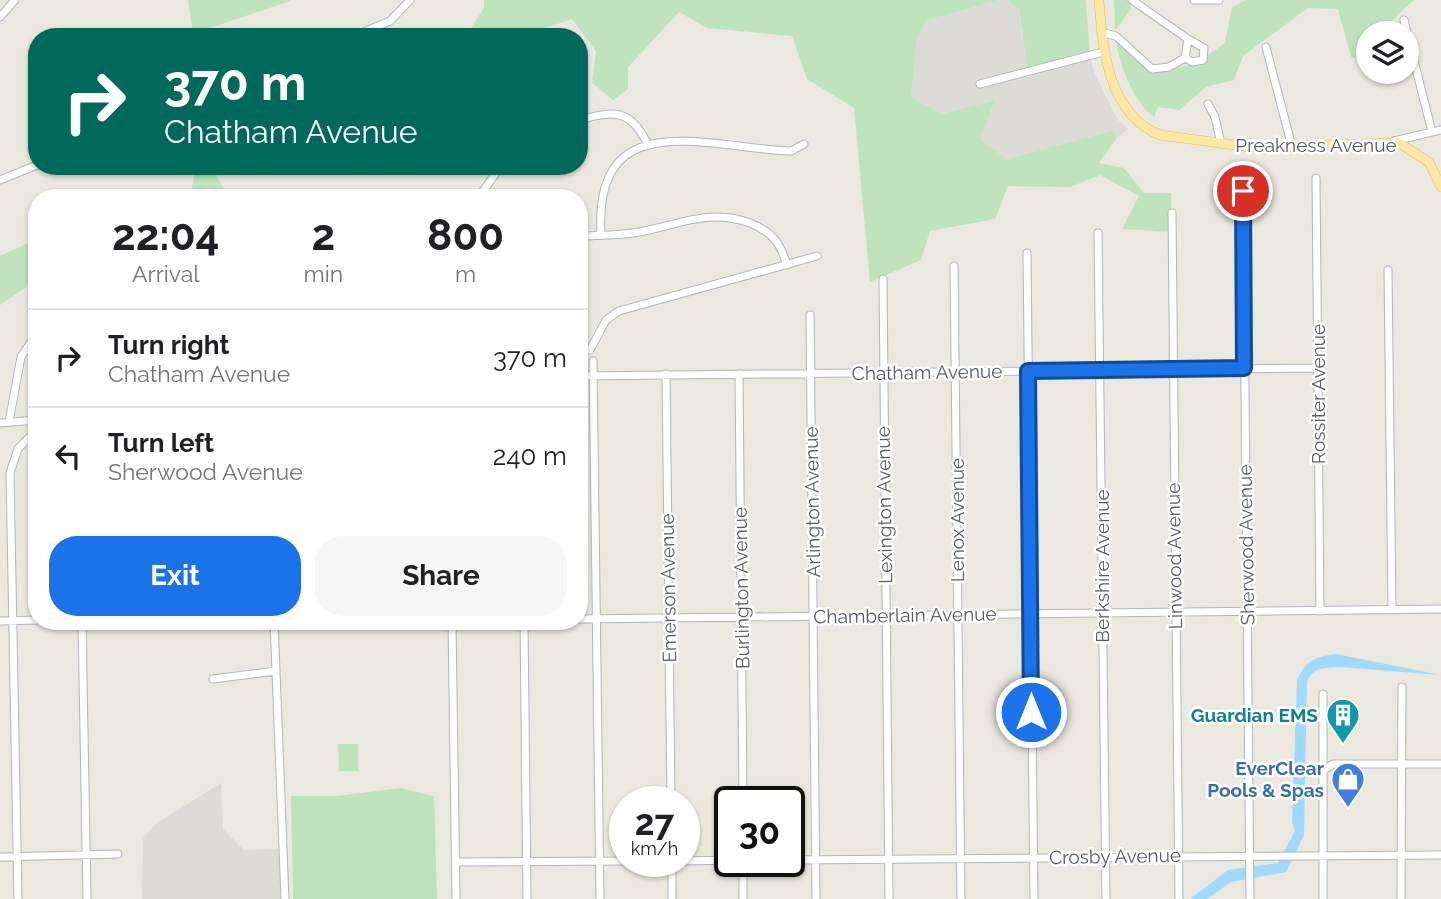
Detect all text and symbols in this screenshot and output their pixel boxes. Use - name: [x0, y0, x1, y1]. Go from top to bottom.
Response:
- map controls: [1356, 21, 1419, 84]
- button: layers: [1356, 21, 1419, 84]
- text: 370 m: [164, 54, 306, 111]
- icon: right: [49, 56, 140, 147]
- text: Chatham Avenue: [164, 113, 418, 150]
- street label: Preakness Avenue: [1235, 134, 1397, 156]
- pin: [1213, 161, 1273, 221]
- icon: arrive: [1224, 172, 1262, 210]
- text: 22:04: [112, 211, 220, 260]
- text: 2: [311, 211, 335, 260]
- text: 800: [427, 211, 504, 260]
- text: Arrival: [132, 260, 199, 287]
- text: min: [304, 260, 343, 287]
- text: m: [455, 260, 476, 287]
- street label: Rossiter Avenue: [1307, 324, 1329, 464]
- text: Turn right: [108, 330, 229, 360]
- icon: right: [49, 339, 87, 377]
- text: 370 m: [493, 343, 567, 373]
- text: Chatham Avenue: [108, 360, 290, 387]
- street label: Chatham Avenue: [852, 360, 1002, 384]
- street label: Arlington Avenue: [800, 426, 824, 578]
- street label: Lexington Avenue: [872, 426, 896, 584]
- text: Turn left: [108, 428, 214, 458]
- icon: left: [49, 437, 87, 475]
- text: 240 m: [493, 441, 567, 471]
- text: Sherwood Avenue: [108, 458, 303, 485]
- street label: Lenox Avenue: [946, 458, 968, 582]
- street label: Sherwood Avenue: [1234, 464, 1258, 626]
- street label: Linwood Avenue: [1162, 483, 1186, 629]
- street label: Berkshire Avenue: [1091, 489, 1113, 643]
- street label: Burlington Avenue: [729, 507, 753, 669]
- street label: Emerson Avenue: [656, 513, 680, 663]
- button: Exit: [49, 536, 301, 616]
- button: Share: [315, 536, 567, 616]
- street label: Chamberlain Avenue: [813, 602, 997, 628]
- position arrow: [994, 675, 1068, 749]
- building icon: Guardian EMS: [1324, 696, 1362, 745]
- place label: Guardian EMS: [1191, 704, 1318, 726]
- place label: EverClear Pools & Spas: [1207, 757, 1325, 801]
- shop icon: EverClear Pools & Spas: [1329, 760, 1367, 809]
- speed limit sign: 30: [714, 786, 805, 877]
- text: 27: [635, 802, 674, 843]
- text: km/h: [631, 838, 678, 859]
- street label: Crosby Avenue: [1049, 844, 1181, 868]

